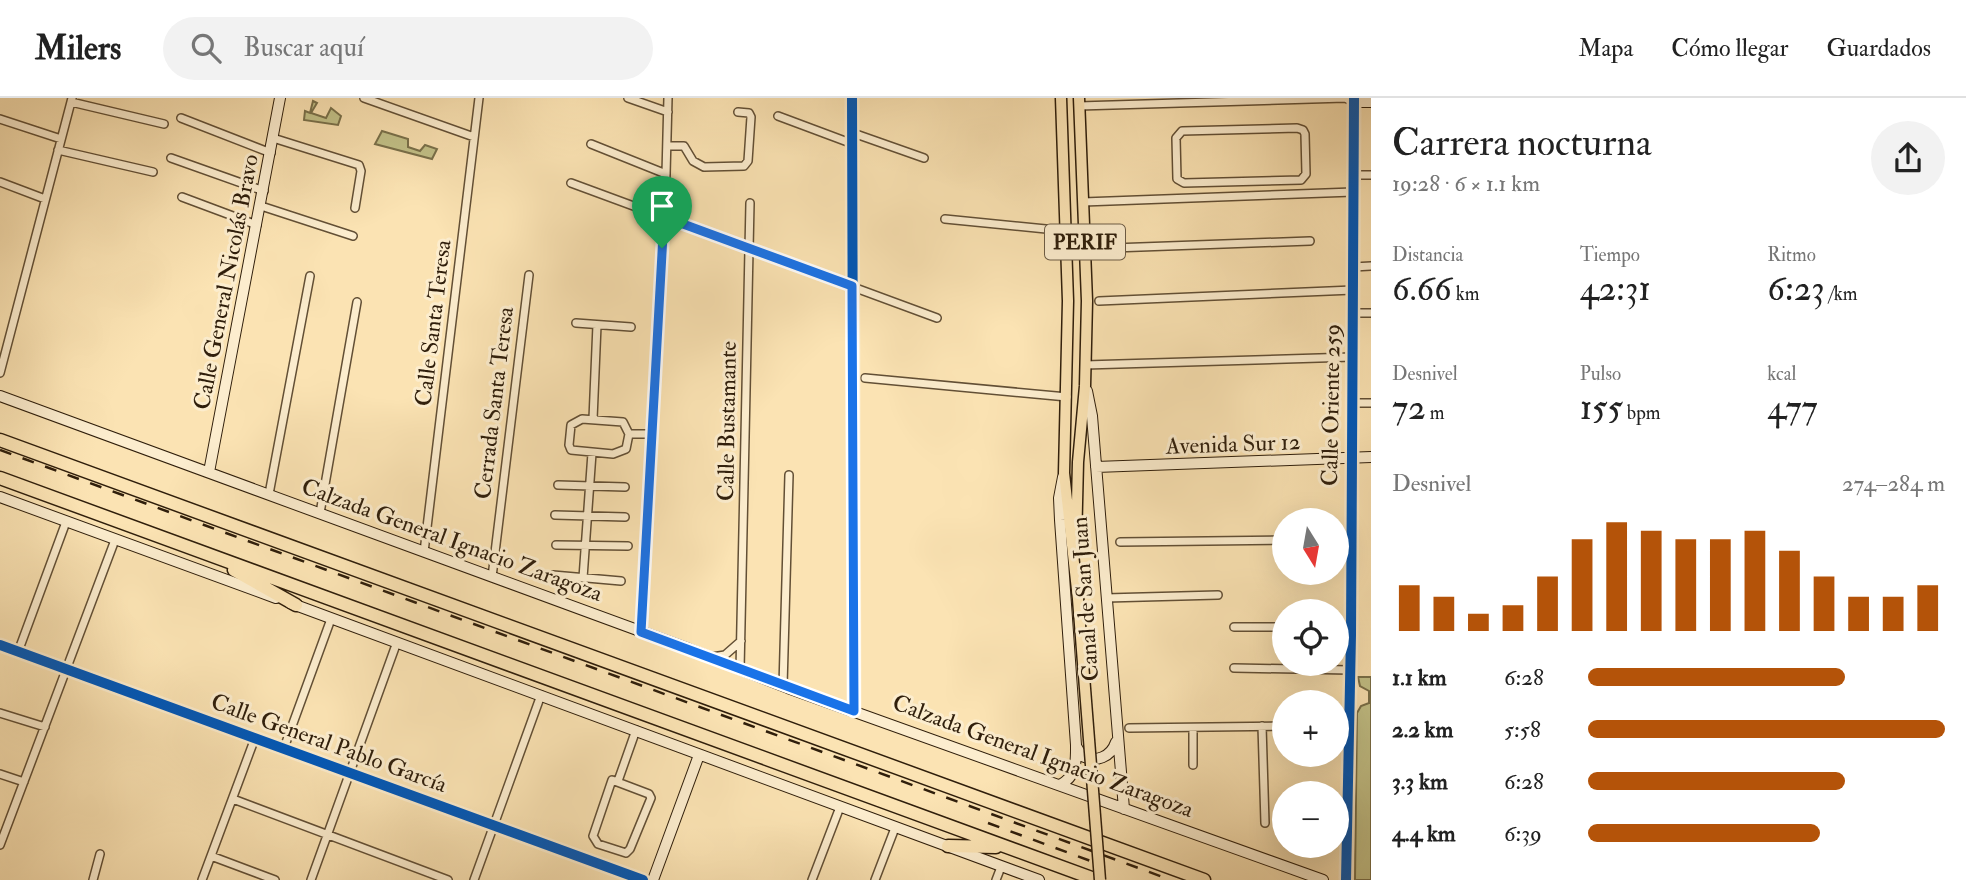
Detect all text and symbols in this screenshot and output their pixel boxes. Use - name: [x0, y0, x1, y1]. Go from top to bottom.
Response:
- search box: [163, 17, 653, 80]
- text: Milers: [35, 28, 121, 69]
- icon: search: [187, 29, 225, 67]
- text: Buscar aquí: [243, 32, 364, 64]
- text: Mapa: [1578, 33, 1633, 64]
- text: Cómo llegar: [1671, 33, 1788, 64]
- text: Guardados: [1826, 33, 1931, 64]
- text: Carrera nocturna: [1392, 119, 1652, 167]
- button: share: [1871, 121, 1945, 195]
- street label: Calle General Nicolás Bravo: [187, 152, 265, 412]
- text: 19:28 · 6 × 1.1 km: [1392, 169, 1540, 198]
- pin: [632, 176, 692, 248]
- icon: arrive: [643, 187, 681, 225]
- road number: PERIF: [1045, 225, 1125, 260]
- street label: Calle Santa Teresa: [408, 238, 458, 408]
- text: Distancia: [1392, 243, 1463, 267]
- text: Tiempo: [1580, 243, 1640, 267]
- text: Ritmo: [1767, 243, 1816, 267]
- text: 6.66: [1392, 267, 1452, 311]
- text: 42:31: [1580, 267, 1651, 311]
- text: 6:23: [1767, 267, 1825, 311]
- text: km: [1452, 282, 1480, 306]
- text: /km: [1825, 282, 1858, 306]
- street label: Cerrada Santa Teresa: [468, 305, 520, 501]
- street label: Calle Oriente 259: [1315, 324, 1347, 486]
- street label: Calle Bustamante: [711, 340, 743, 501]
- text: Desnivel: [1392, 362, 1458, 386]
- text: Pulso: [1580, 362, 1621, 386]
- text: kcal: [1767, 362, 1796, 386]
- text: 72: [1392, 386, 1426, 430]
- text: 155: [1580, 386, 1623, 430]
- text: 477: [1767, 386, 1818, 430]
- text: m: [1426, 401, 1445, 425]
- text: bpm: [1623, 401, 1660, 425]
- street label: Avenida Sur 12: [1164, 427, 1301, 461]
- text: Desnivel: [1392, 469, 1471, 498]
- text: 274–284 m: [1842, 469, 1945, 498]
- street label: Calzada General Ignacio Zaragoza: [297, 472, 607, 608]
- north arrow: [1272, 508, 1349, 584]
- map controls: [1272, 508, 1349, 858]
- street label: Canal de San Juan: [1065, 516, 1105, 682]
- button: locate: [1272, 599, 1349, 676]
- text: 1.1 km: [1392, 663, 1447, 692]
- text: 6:28: [1504, 663, 1544, 692]
- street label: Calle General Pablo García: [207, 687, 451, 799]
- street label: Calzada General Ignacio Zaragoza: [888, 688, 1198, 824]
- button: +: [1272, 690, 1349, 767]
- text: 2.2 km: [1392, 715, 1453, 744]
- text: 5:58: [1504, 715, 1541, 744]
- text: 3.3 km: [1392, 767, 1448, 796]
- text: 6:28: [1504, 767, 1544, 796]
- button: −: [1272, 781, 1349, 858]
- text: 4.4 km: [1392, 819, 1456, 848]
- text: 6:39: [1504, 819, 1542, 848]

